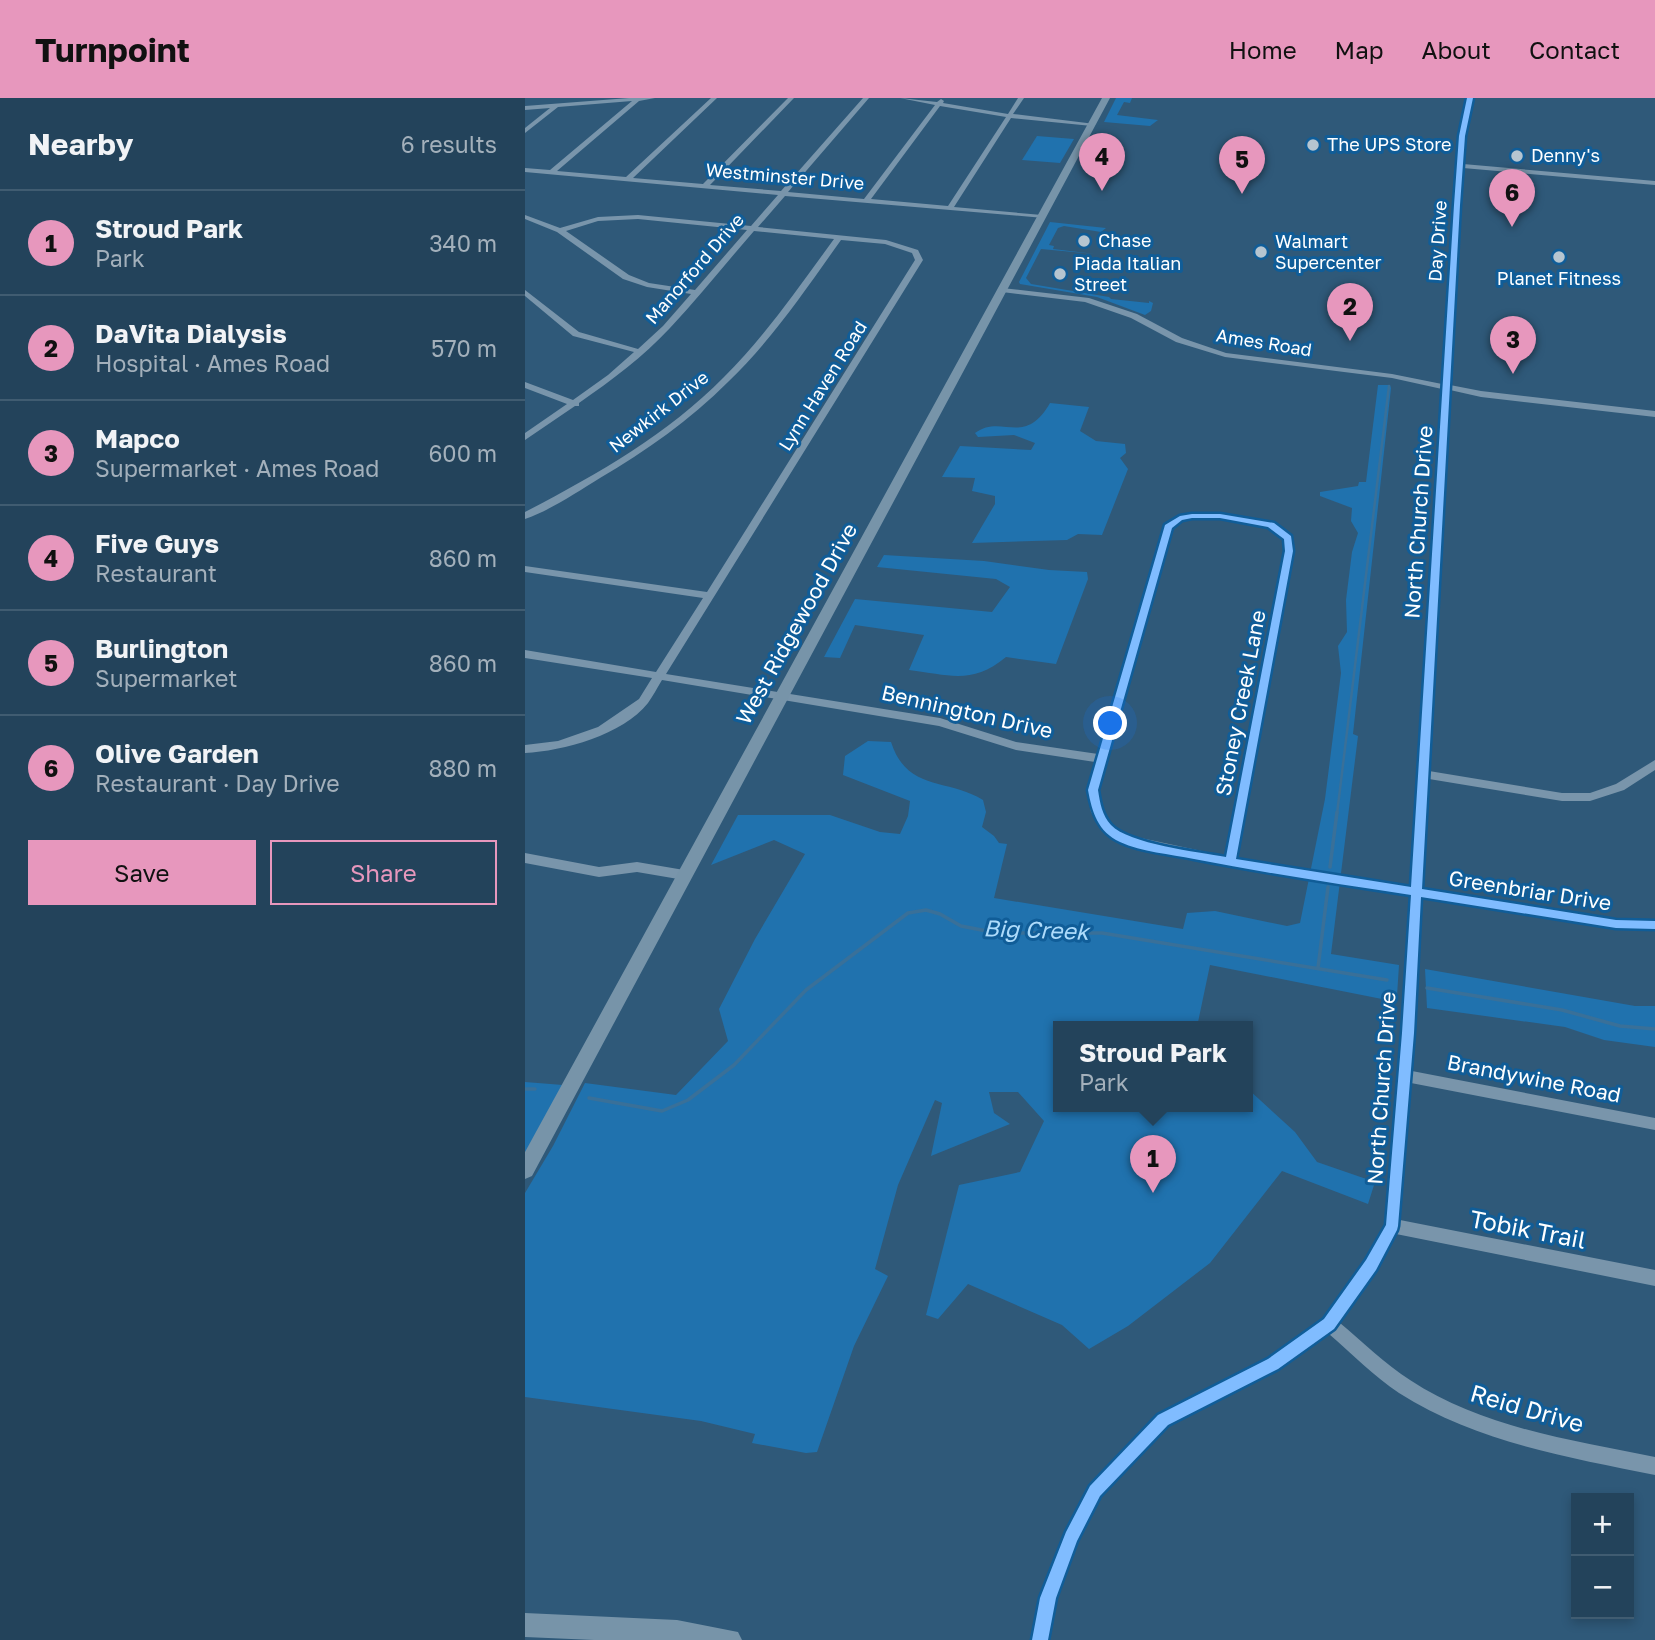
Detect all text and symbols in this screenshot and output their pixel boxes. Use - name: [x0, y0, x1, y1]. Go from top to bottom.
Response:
- text: Turnpoint: [35, 30, 190, 69]
- text: Home: [1229, 35, 1297, 64]
- text: Map: [1335, 35, 1384, 64]
- text: About: [1422, 35, 1491, 64]
- text: Contact: [1529, 35, 1620, 64]
- text: Nearby: [28, 126, 133, 162]
- text: 6 results: [401, 130, 497, 158]
- pin: 4: [1079, 133, 1125, 191]
- place label: The UPS Store: [1327, 133, 1452, 155]
- pin: 5: [1219, 136, 1265, 194]
- marker: The UPS Store: [1305, 137, 1321, 153]
- place label: Denny's: [1531, 144, 1600, 166]
- marker: Denny's: [1509, 148, 1525, 164]
- street label: Westminster Drive: [705, 158, 865, 194]
- pin: 6: [1489, 169, 1535, 227]
- street label: Day Drive: [1423, 199, 1451, 282]
- street label: Manorford Drive: [640, 209, 748, 328]
- text: Stroud Park: [95, 213, 243, 244]
- text: 1: [45, 229, 57, 257]
- text: 340 m: [429, 229, 497, 257]
- place label: Chase: [1098, 229, 1151, 251]
- place label: Walmart Supercenter: [1275, 230, 1382, 273]
- marker: Chase: [1076, 233, 1092, 249]
- text: Park: [95, 244, 145, 272]
- marker: Walmart Supercenter: [1253, 244, 1269, 260]
- marker: Planet Fitness: [1551, 249, 1567, 265]
- place label: Piada Italian Street: [1074, 252, 1181, 295]
- marker: Piada Italian Street: [1052, 266, 1068, 282]
- place label: Planet Fitness: [1497, 267, 1621, 289]
- pin: 2: [1327, 283, 1373, 341]
- pin: 3: [1490, 316, 1536, 374]
- street label: Lynn Haven Road: [773, 317, 871, 454]
- text: DaVita Dialysis: [95, 318, 287, 349]
- street label: Ames Road: [1215, 324, 1314, 360]
- text: 2: [44, 334, 58, 362]
- text: 570 m: [431, 334, 497, 362]
- text: Hospital · Ames Road: [95, 349, 330, 377]
- street label: Newkirk Drive: [604, 366, 712, 457]
- text: Mapco: [95, 423, 180, 454]
- street label: North Church Drive: [1398, 425, 1438, 619]
- text: 3: [44, 439, 58, 467]
- text: 600 m: [428, 439, 497, 467]
- text: Supermarket · Ames Road: [95, 454, 379, 482]
- street label: West Ridgewood Drive: [730, 518, 862, 729]
- text: Five Guys: [95, 528, 219, 559]
- text: 4: [44, 544, 58, 572]
- text: 860 m: [429, 544, 497, 572]
- text: Restaurant: [95, 559, 217, 587]
- street label: Stoney Creek Lane: [1209, 608, 1271, 798]
- text: Burlington: [95, 633, 228, 664]
- text: 5: [44, 649, 58, 677]
- text: 860 m: [429, 649, 497, 677]
- text: Supermarket: [95, 664, 238, 692]
- street label: Bennington Drive: [879, 679, 1055, 743]
- your location: [1093, 706, 1127, 740]
- text: Olive Garden: [95, 738, 259, 769]
- text: 6: [44, 754, 58, 782]
- text: 880 m: [429, 754, 497, 782]
- text: Restaurant · Day Drive: [95, 769, 340, 797]
- button: Save: [28, 840, 256, 905]
- button: Share: [270, 840, 497, 905]
- street label: Greenbriar Drive: [1447, 864, 1613, 916]
- water label: Big Creek: [983, 913, 1091, 945]
- street label: North Church Drive: [1361, 991, 1401, 1185]
- popup: [1053, 1021, 1253, 1112]
- text: Stroud Park: [1079, 1037, 1227, 1068]
- street label: Brandywine Road: [1445, 1048, 1623, 1108]
- text: Park: [1079, 1068, 1129, 1096]
- pin: 1: [1130, 1135, 1176, 1193]
- street label: Tobik Trail: [1468, 1203, 1589, 1254]
- street label: Reid Drive: [1467, 1378, 1587, 1438]
- map controls: [1571, 1493, 1634, 1619]
- button: +: [1571, 1493, 1634, 1556]
- button: −: [1571, 1556, 1634, 1619]

